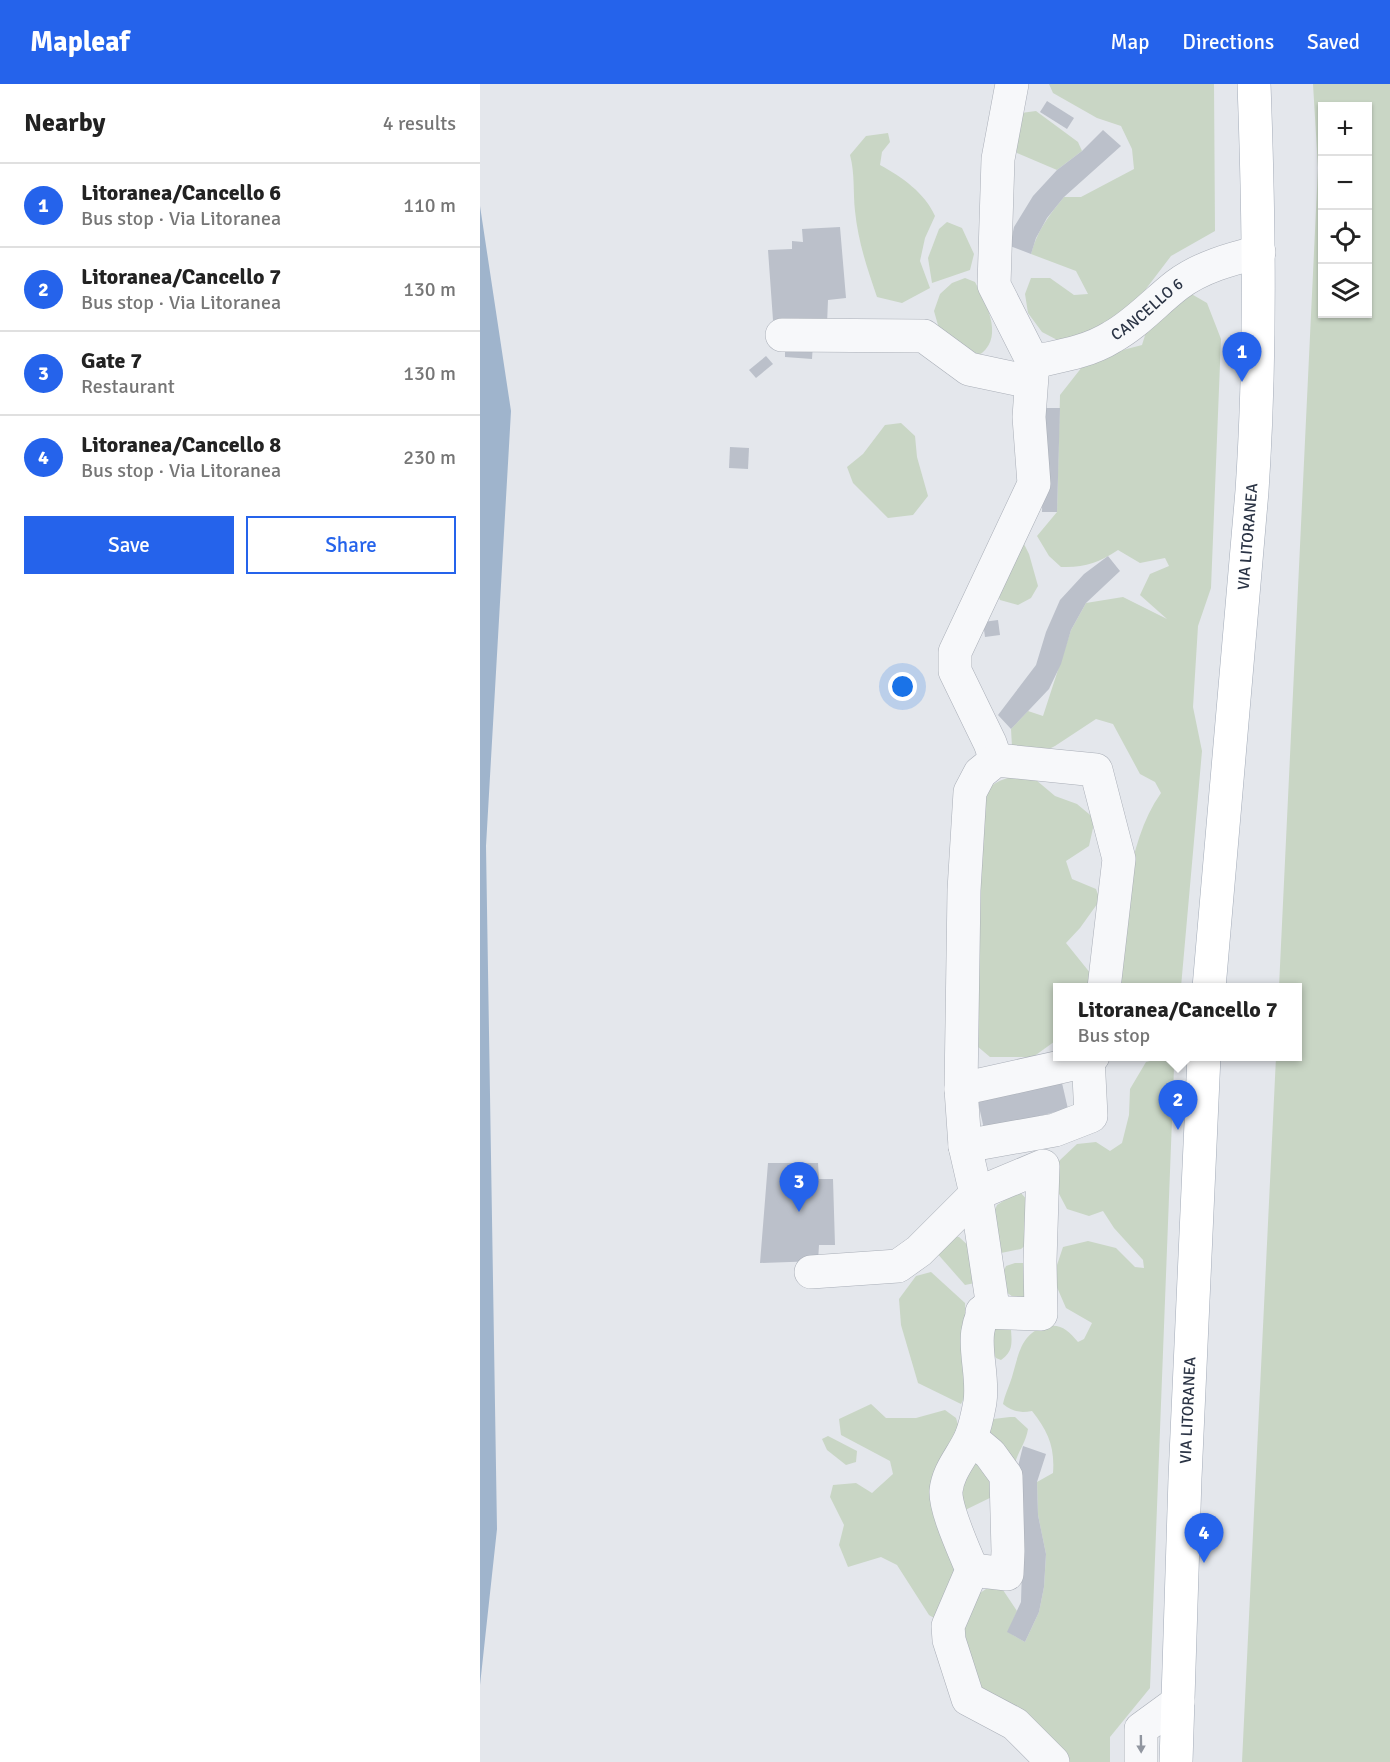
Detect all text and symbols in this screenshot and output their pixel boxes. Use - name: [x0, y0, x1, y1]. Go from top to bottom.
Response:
- text: Mapleaf: [30, 25, 130, 59]
- text: Map: [1111, 29, 1149, 55]
- text: Directions: [1182, 29, 1274, 55]
- text: Saved: [1307, 29, 1360, 55]
- map controls: [1318, 102, 1372, 318]
- button: +: [1318, 102, 1372, 156]
- text: Nearby: [24, 107, 105, 139]
- text: 4 results: [383, 111, 456, 136]
- button: −: [1318, 156, 1372, 210]
- text: Litoranea/Cancello 6: [81, 179, 281, 206]
- text: 1: [38, 193, 49, 218]
- text: 110 m: [403, 193, 456, 218]
- text: Bus stop · Via Litoranea: [81, 206, 281, 231]
- button: locate: [1318, 210, 1372, 264]
- text: Litoranea/Cancello 7: [81, 263, 281, 290]
- button: layers: [1318, 264, 1372, 318]
- street label: CANCELLO 6: [1108, 274, 1187, 345]
- text: 2: [38, 277, 49, 302]
- text: 130 m: [403, 277, 456, 302]
- text: Bus stop · Via Litoranea: [81, 290, 281, 315]
- pin: 1: [1222, 332, 1262, 382]
- text: Gate 7: [81, 347, 142, 374]
- text: 3: [38, 361, 49, 386]
- text: 130 m: [403, 361, 456, 386]
- text: Restaurant: [81, 374, 175, 399]
- text: Litoranea/Cancello 8: [81, 431, 281, 458]
- text: 4: [38, 445, 49, 470]
- text: 230 m: [403, 445, 456, 470]
- text: Bus stop · Via Litoranea: [81, 458, 281, 483]
- street label: VIA LITORANEA: [1233, 482, 1262, 591]
- button: Save: [24, 516, 234, 574]
- button: Share: [246, 516, 456, 574]
- your location: [888, 672, 917, 701]
- popup: [1053, 983, 1302, 1061]
- text: Litoranea/Cancello 7: [1077, 996, 1278, 1023]
- text: Bus stop: [1077, 1023, 1150, 1048]
- pin: 2: [1158, 1080, 1198, 1130]
- pin: 3: [780, 1162, 818, 1212]
- street label: VIA LITORANEA: [1176, 1356, 1200, 1464]
- pin: 4: [1184, 1514, 1224, 1563]
- one-way arrow: [1136, 1734, 1146, 1753]

